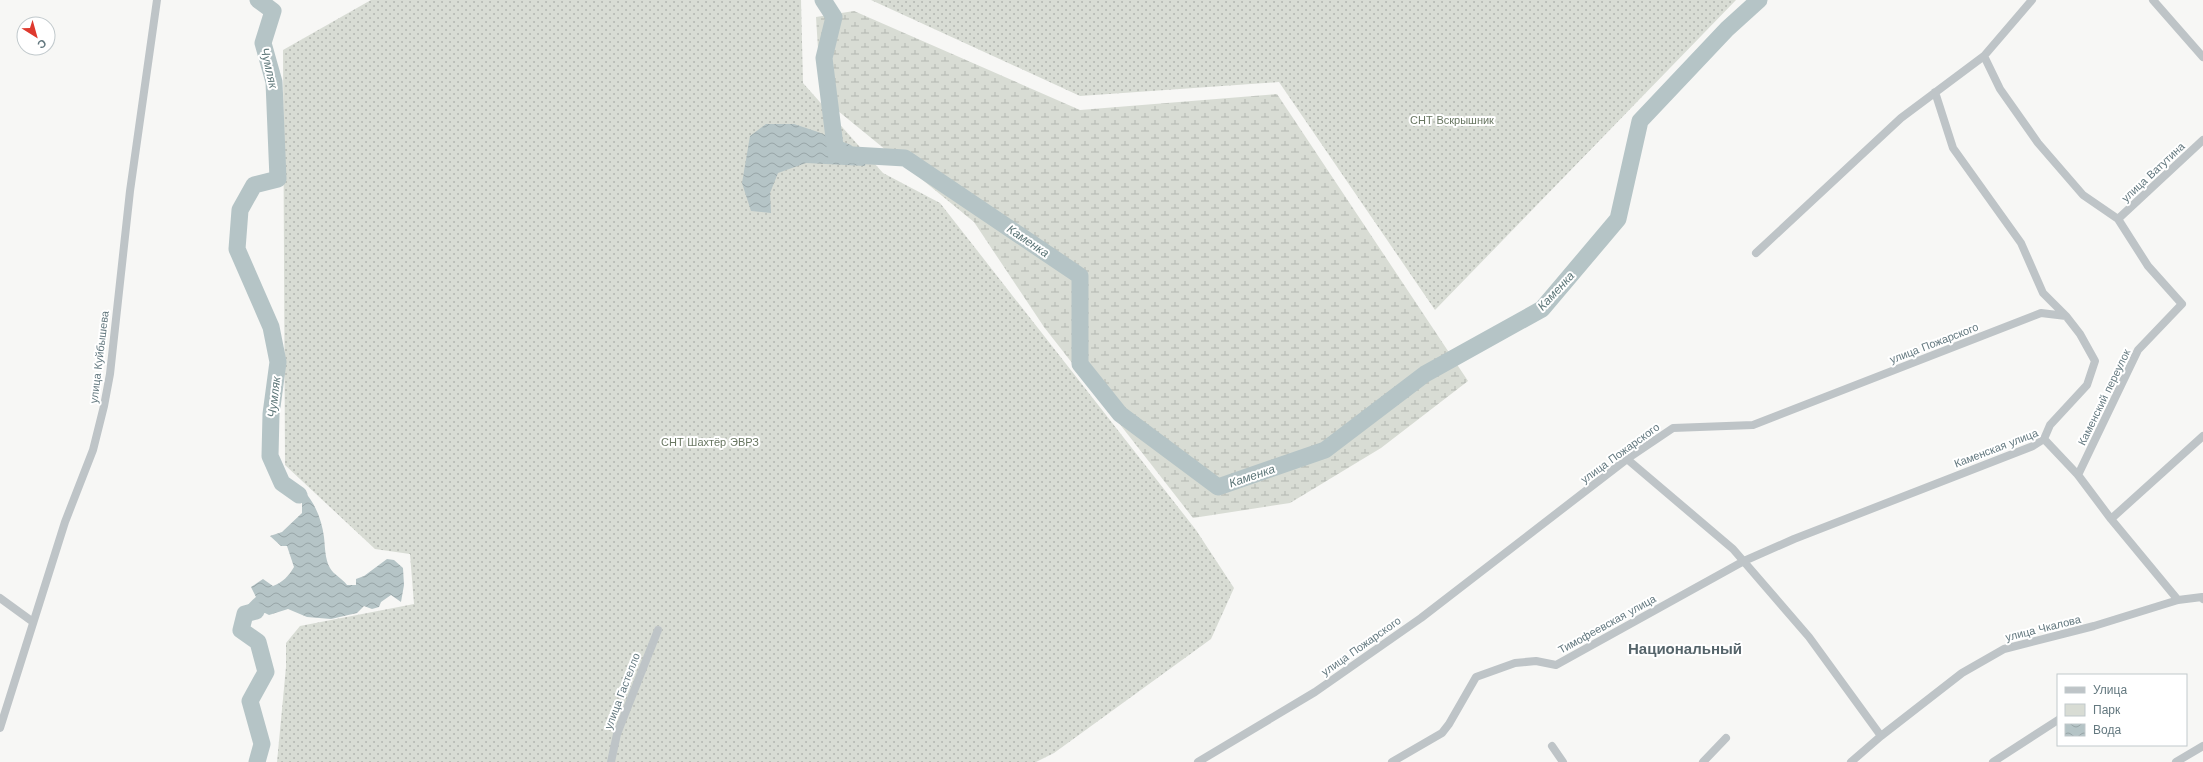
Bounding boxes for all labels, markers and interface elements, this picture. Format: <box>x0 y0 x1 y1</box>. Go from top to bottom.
north arrow <box>16 16 56 56</box>
text: С <box>35 36 49 51</box>
water label: Чумляк <box>258 46 281 91</box>
park label: СНТ Вскрышник <box>1410 114 1494 127</box>
street label: улица Ватутина <box>2119 139 2188 205</box>
water label: Каменка <box>1004 222 1052 260</box>
water label: Каменка <box>1535 269 1578 313</box>
street label: улица Куйбышева <box>87 309 112 404</box>
street label: улица Пожарского <box>1888 321 1980 366</box>
street label: Каменский переулок <box>2075 347 2134 448</box>
water label: Чумляк <box>265 374 284 418</box>
street label: улица Пожарского <box>1578 421 1662 486</box>
street label: Каменская улица <box>1952 426 2041 470</box>
park label: СНТ Шахтёр ЭВРЗ <box>661 436 759 449</box>
water label: Каменка <box>1227 462 1277 490</box>
street label: Тимофеевская улица <box>1556 592 1659 657</box>
street label: улица Чкалова <box>2004 613 2083 644</box>
street label: улица Пожарского <box>1319 614 1403 679</box>
district label: Национальный <box>1628 640 1742 658</box>
street label: улица Гастелло <box>602 651 643 731</box>
legend <box>2057 674 2187 746</box>
text: Улица <box>2093 683 2127 697</box>
text: Парк <box>2093 703 2121 717</box>
text: Вода <box>2093 723 2121 737</box>

